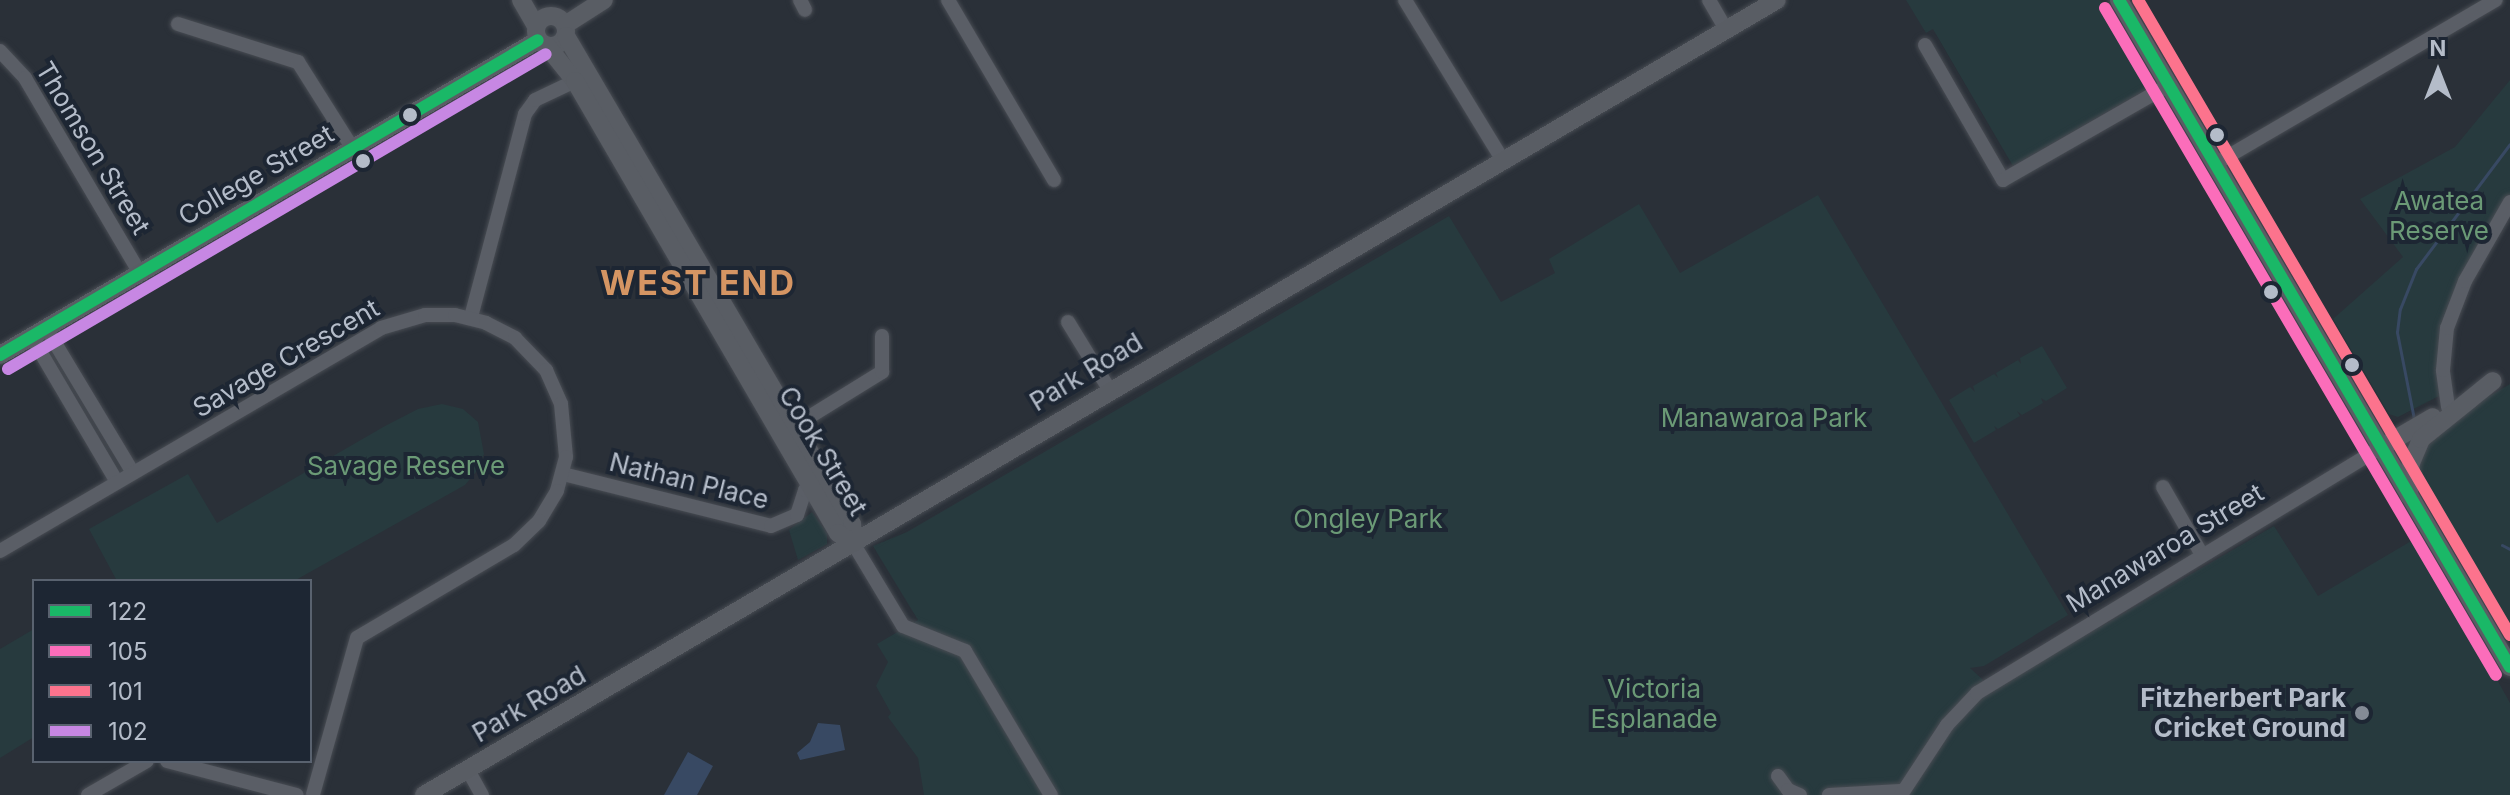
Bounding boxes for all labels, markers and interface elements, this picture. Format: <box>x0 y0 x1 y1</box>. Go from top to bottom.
north arrow <box>2398 32 2478 112</box>
text: N <box>2430 35 2446 61</box>
street label: Thomson Street <box>29 56 157 240</box>
unlabelled marker <box>402 107 418 123</box>
street label: College Street <box>173 118 339 232</box>
unlabelled marker <box>2209 127 2225 143</box>
unlabelled marker <box>355 153 371 169</box>
park label: Awatea Reserve <box>2389 185 2489 246</box>
district label: WEST END <box>600 263 796 303</box>
unlabelled marker <box>2263 284 2279 300</box>
street label: Savage Crescent <box>187 292 385 424</box>
street label: Park Road <box>1024 326 1148 418</box>
unlabelled marker <box>2344 357 2360 373</box>
street label: Cook Street <box>772 381 874 521</box>
park label: Manawaroa Park <box>1661 402 1867 434</box>
street label: Nathan Place <box>606 446 772 516</box>
park label: Savage Reserve <box>307 450 505 482</box>
street label: Manawaroa Street <box>2061 477 2269 619</box>
park label: Ongley Park <box>1293 503 1443 535</box>
legend <box>32 579 312 763</box>
text: 122 <box>108 597 147 626</box>
text: 105 <box>108 637 148 666</box>
street label: Park Road <box>467 659 591 749</box>
park label: Victoria Esplanade <box>1590 673 1718 734</box>
text: 101 <box>108 677 143 706</box>
place label: Fitzherbert Park Cricket Ground <box>2140 682 2346 744</box>
marker: Fitzherbert Park Cricket Ground <box>2353 704 2371 722</box>
text: 102 <box>108 717 148 746</box>

